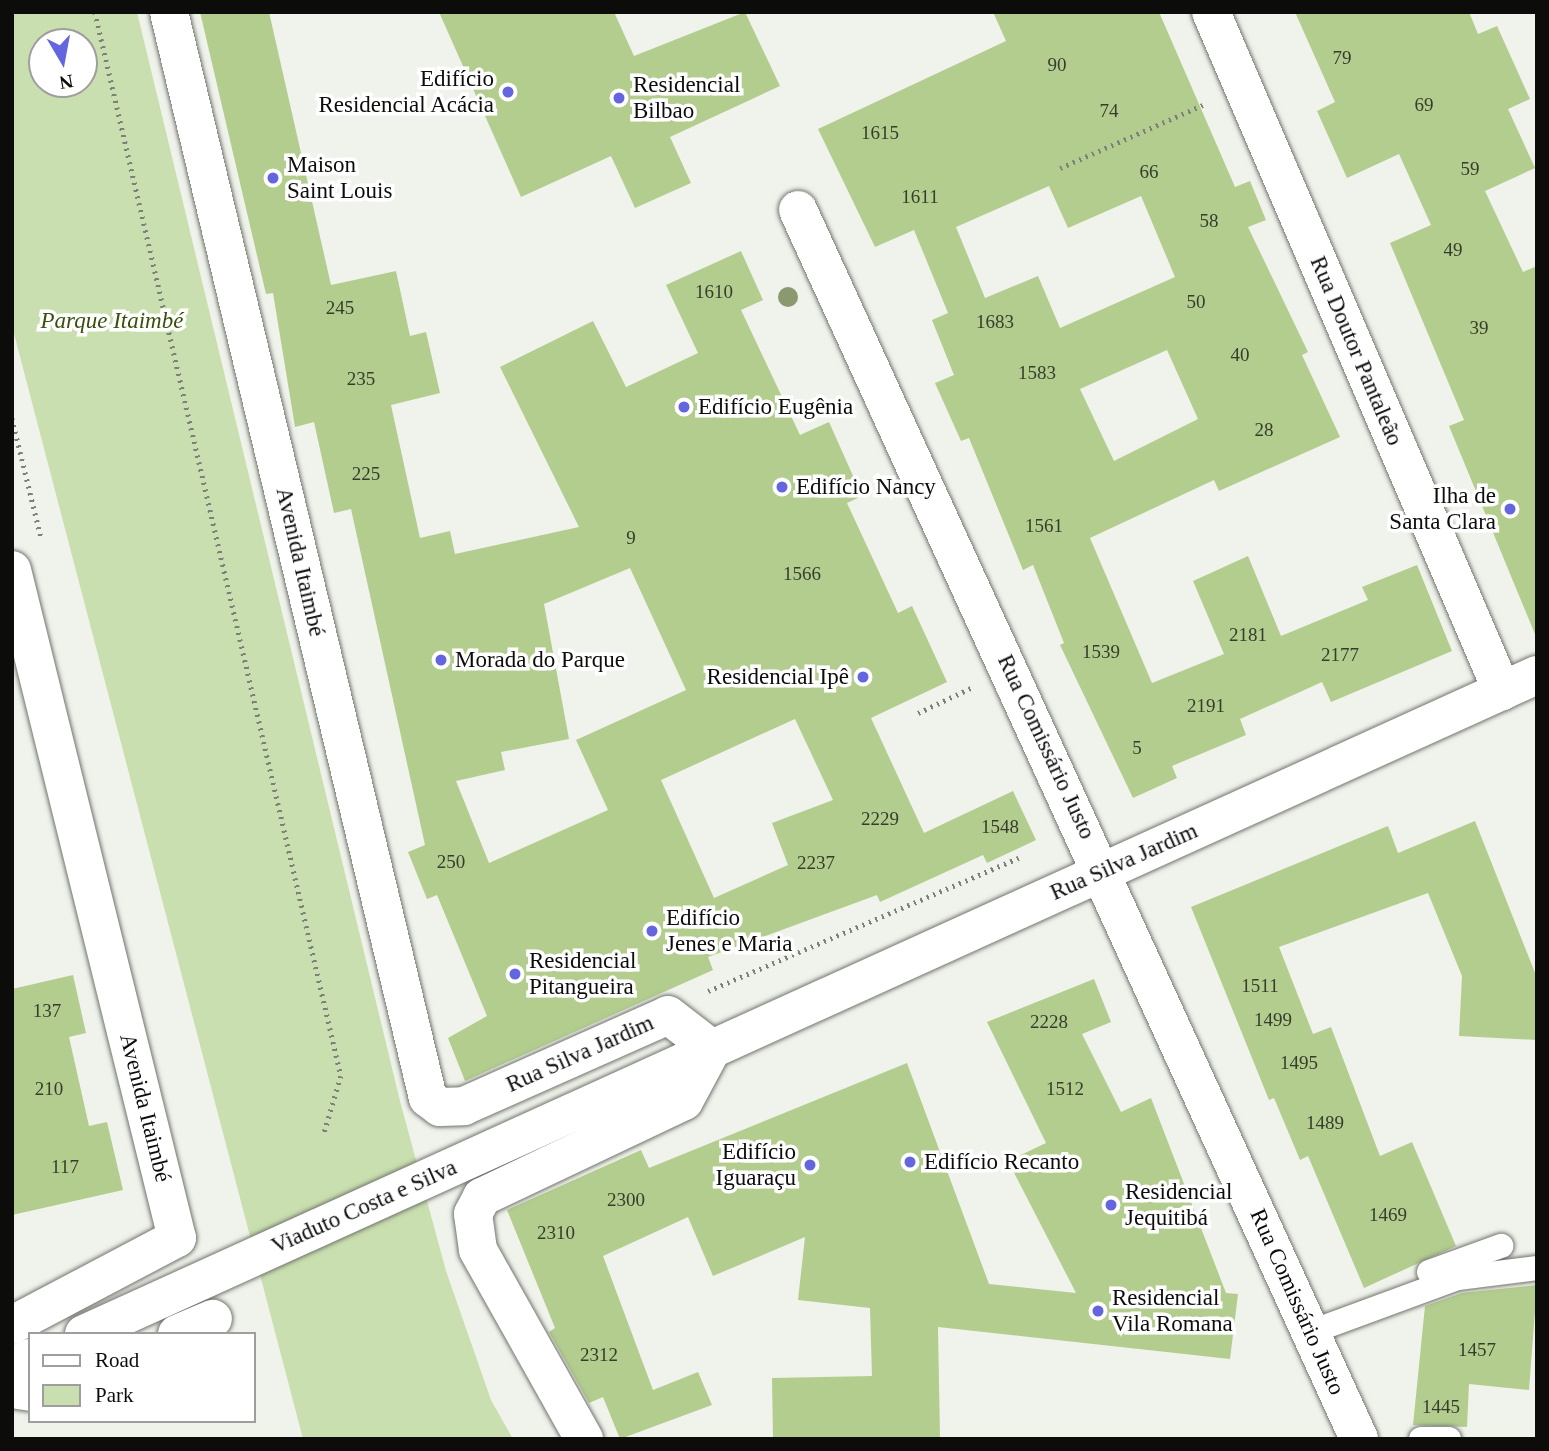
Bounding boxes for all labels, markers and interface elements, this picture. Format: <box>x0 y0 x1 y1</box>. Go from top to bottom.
north arrow <box>28 28 98 98</box>
house number: 79 <box>1332 47 1352 69</box>
house number: 90 <box>1048 54 1066 76</box>
place label: Edifício Residencial Acácia <box>317 65 494 119</box>
text: N <box>58 71 75 94</box>
place label: Residencial Bilbao <box>633 71 740 125</box>
marker: Edifício Residencial Acácia <box>500 84 516 100</box>
marker: Residencial Bilbao <box>611 90 627 106</box>
house number: 69 <box>1414 94 1434 116</box>
house number: 74 <box>1100 100 1118 122</box>
house number: 1615 <box>861 122 899 144</box>
place label: Maison Saint Louis <box>287 151 392 205</box>
house number: 59 <box>1460 158 1480 180</box>
house number: 66 <box>1140 161 1158 183</box>
marker: Maison Saint Louis <box>265 170 281 186</box>
house number: 1611 <box>901 186 939 208</box>
house number: 58 <box>1200 210 1218 232</box>
house number: 49 <box>1444 239 1462 261</box>
street label: Rua Doutor Pantaleão <box>1304 252 1408 450</box>
house number: 1610 <box>695 281 733 303</box>
house number: 50 <box>1186 291 1206 313</box>
house number: 245 <box>326 297 354 319</box>
park label: Parque Itaimbé <box>41 307 183 335</box>
house number: 1683 <box>976 311 1014 333</box>
house number: 39 <box>1470 317 1488 339</box>
house number: 40 <box>1230 344 1250 366</box>
house number: 1583 <box>1018 362 1056 384</box>
house number: 235 <box>347 368 375 390</box>
place label: Edifício Eugênia <box>698 393 853 421</box>
marker: Edifício Eugênia <box>676 399 692 415</box>
house number: 28 <box>1254 419 1274 441</box>
house number: 225 <box>352 463 380 485</box>
place label: Edifício Nancy <box>796 473 936 501</box>
marker: Edifício Nancy <box>774 479 790 495</box>
place label: Ilha de Santa Clara <box>1389 482 1496 536</box>
street label: Avenida Itaimbé <box>269 485 331 639</box>
marker: Ilha de Santa Clara <box>1502 501 1518 517</box>
house number: 1561 <box>1025 515 1063 537</box>
house number: 9 <box>626 527 636 549</box>
house number: 1566 <box>783 563 821 585</box>
house number: 2181 <box>1229 624 1267 646</box>
house number: 1539 <box>1082 641 1120 663</box>
house number: 2177 <box>1321 644 1359 666</box>
place label: Morada do Parque <box>455 646 625 674</box>
street label: Rua Comissário Justo <box>991 650 1101 844</box>
marker: Morada do Parque <box>433 652 449 668</box>
place label: Residencial Ipê <box>707 663 849 691</box>
marker: Residencial Ipê <box>855 669 871 685</box>
house number: 2191 <box>1187 695 1225 717</box>
house number: 5 <box>1132 737 1142 759</box>
house number: 2229 <box>861 808 899 830</box>
house number: 1548 <box>981 816 1019 838</box>
street label: Rua Silva Jardim <box>1046 817 1202 907</box>
house number: 250 <box>437 851 465 873</box>
house number: 2237 <box>797 852 835 874</box>
place label: Edifício Jenes e Maria <box>666 904 792 958</box>
marker: Edifício Jenes e Maria <box>644 923 660 939</box>
place label: Residencial Pitangueira <box>529 947 636 1001</box>
marker: Residencial Pitangueira <box>507 966 523 982</box>
house number: 1511 <box>1241 975 1279 997</box>
house number: 137 <box>33 1000 61 1022</box>
street label: Rua Silva Jardim <box>502 1009 658 1099</box>
house number: 1499 <box>1254 1009 1292 1031</box>
house number: 2228 <box>1030 1011 1068 1033</box>
street label: Avenida Itaimbé <box>113 1031 177 1185</box>
house number: 1495 <box>1280 1052 1318 1074</box>
house number: 210 <box>35 1078 63 1100</box>
house number: 1512 <box>1046 1078 1084 1100</box>
house number: 1489 <box>1306 1112 1344 1134</box>
place label: Edifício Iguaraçu <box>716 1138 796 1192</box>
place label: Edifício Recanto <box>924 1148 1079 1176</box>
street label: Viaduto Costa e Silva <box>267 1154 461 1260</box>
marker: Edifício Recanto <box>902 1154 918 1170</box>
house number: 117 <box>51 1156 79 1178</box>
marker: Edifício Iguaraçu <box>802 1157 818 1173</box>
place label: Residencial Jequitibá <box>1125 1178 1232 1232</box>
house number: 2300 <box>607 1189 645 1211</box>
marker: Residencial Jequitibá <box>1103 1197 1119 1213</box>
house number: 1469 <box>1369 1204 1407 1226</box>
street label: Rua Comissário Justo <box>1244 1205 1350 1399</box>
house number: 2310 <box>537 1222 575 1244</box>
place label: Residencial Vila Romana <box>1112 1284 1233 1338</box>
marker: Residencial Vila Romana <box>1090 1303 1106 1319</box>
legend <box>28 1332 256 1423</box>
house number: 1457 <box>1458 1339 1496 1361</box>
house number: 2312 <box>580 1344 618 1366</box>
text: Road <box>95 1348 139 1372</box>
text: Park <box>95 1383 134 1407</box>
house number: 1445 <box>1422 1396 1460 1418</box>

